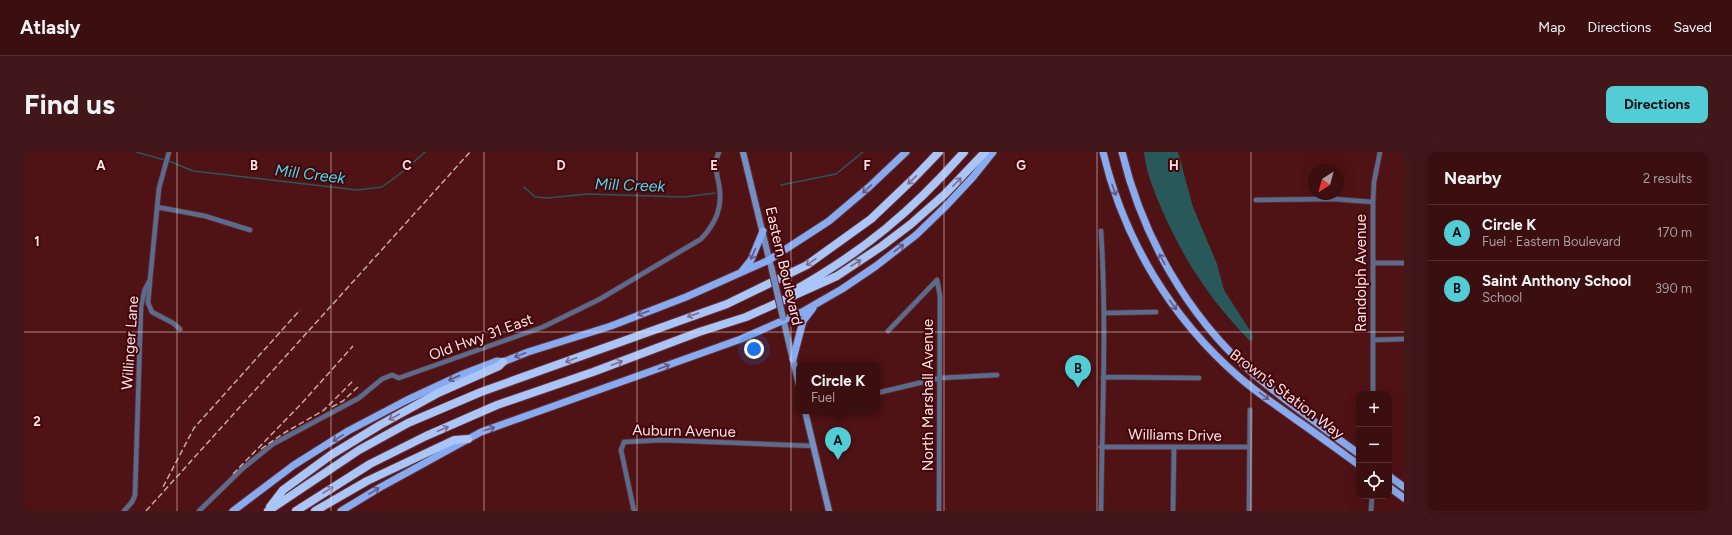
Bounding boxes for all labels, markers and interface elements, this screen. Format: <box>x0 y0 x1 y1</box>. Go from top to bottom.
text: Atlasly <box>20 16 80 39</box>
text: Map <box>1538 19 1566 36</box>
text: Directions <box>1588 19 1651 36</box>
text: Saved <box>1673 19 1712 36</box>
button: Directions <box>1606 86 1708 123</box>
text: Find us <box>24 87 115 121</box>
text: A <box>96 158 106 173</box>
text: B <box>250 158 258 173</box>
text: C <box>402 158 412 173</box>
text: D <box>556 158 566 173</box>
text: E <box>710 158 718 173</box>
text: F <box>863 158 871 173</box>
text: G <box>1016 158 1026 173</box>
text: H <box>1169 158 1179 173</box>
water label: Mill Creek <box>274 160 347 188</box>
north arrow <box>1308 164 1344 200</box>
text: Nearby <box>1444 168 1502 188</box>
text: 2 results <box>1643 171 1692 186</box>
water label: Mill Creek <box>594 174 667 196</box>
one-way arrow <box>907 175 917 185</box>
one-way arrow <box>952 177 962 187</box>
one-way arrow <box>1110 183 1118 195</box>
one-way arrow <box>862 184 873 193</box>
street label: Eastern Boulevard <box>762 205 806 327</box>
street label: Randolph Avenue <box>1352 214 1370 332</box>
text: Circle K <box>1482 216 1536 234</box>
text: A <box>1452 225 1462 240</box>
text: 170 m <box>1657 225 1692 240</box>
text: 1 <box>34 234 40 249</box>
text: Fuel · Eastern Boulevard <box>1482 234 1621 249</box>
one-way arrow <box>893 244 904 252</box>
one-way arrow <box>749 248 756 260</box>
one-way arrow <box>1158 253 1166 265</box>
one-way arrow <box>806 258 817 266</box>
one-way arrow <box>850 259 861 267</box>
text: Saint Anthony School <box>1482 272 1631 290</box>
text: B <box>1453 281 1461 296</box>
text: 390 m <box>1655 281 1692 296</box>
text: School <box>1482 290 1522 305</box>
street label: Willinger Lane <box>118 295 142 391</box>
one-way arrow <box>1168 299 1177 310</box>
street label: Old Hwy 31 East <box>427 310 536 364</box>
one-way arrow <box>637 310 650 317</box>
one-way arrow <box>688 312 700 320</box>
street label: North Marshall Avenue <box>919 319 937 471</box>
your location <box>744 339 764 359</box>
street label: Brown's Station Way <box>1226 345 1348 443</box>
one-way arrow <box>515 352 527 360</box>
pin: B <box>1065 355 1091 388</box>
one-way arrow <box>566 356 578 364</box>
one-way arrow <box>610 359 622 367</box>
popup <box>796 362 880 414</box>
one-way arrow <box>658 363 671 370</box>
text: Circle K <box>811 372 865 390</box>
one-way arrow <box>448 375 460 383</box>
text: Fuel <box>811 390 835 405</box>
map controls <box>1356 391 1392 499</box>
button: + <box>1356 391 1392 427</box>
one-way arrow <box>1258 392 1269 401</box>
text: 2 <box>33 414 41 429</box>
one-way arrow <box>388 414 400 422</box>
street label: Auburn Avenue <box>632 421 736 441</box>
one-way arrow <box>436 425 448 432</box>
one-way arrow <box>482 425 495 432</box>
street label: Williams Drive <box>1128 425 1222 445</box>
pin: A <box>825 427 851 460</box>
button: − <box>1356 427 1392 463</box>
one-way arrow <box>332 434 344 442</box>
button: locate <box>1356 463 1392 499</box>
one-way arrow <box>322 485 334 493</box>
one-way arrow <box>368 486 380 494</box>

